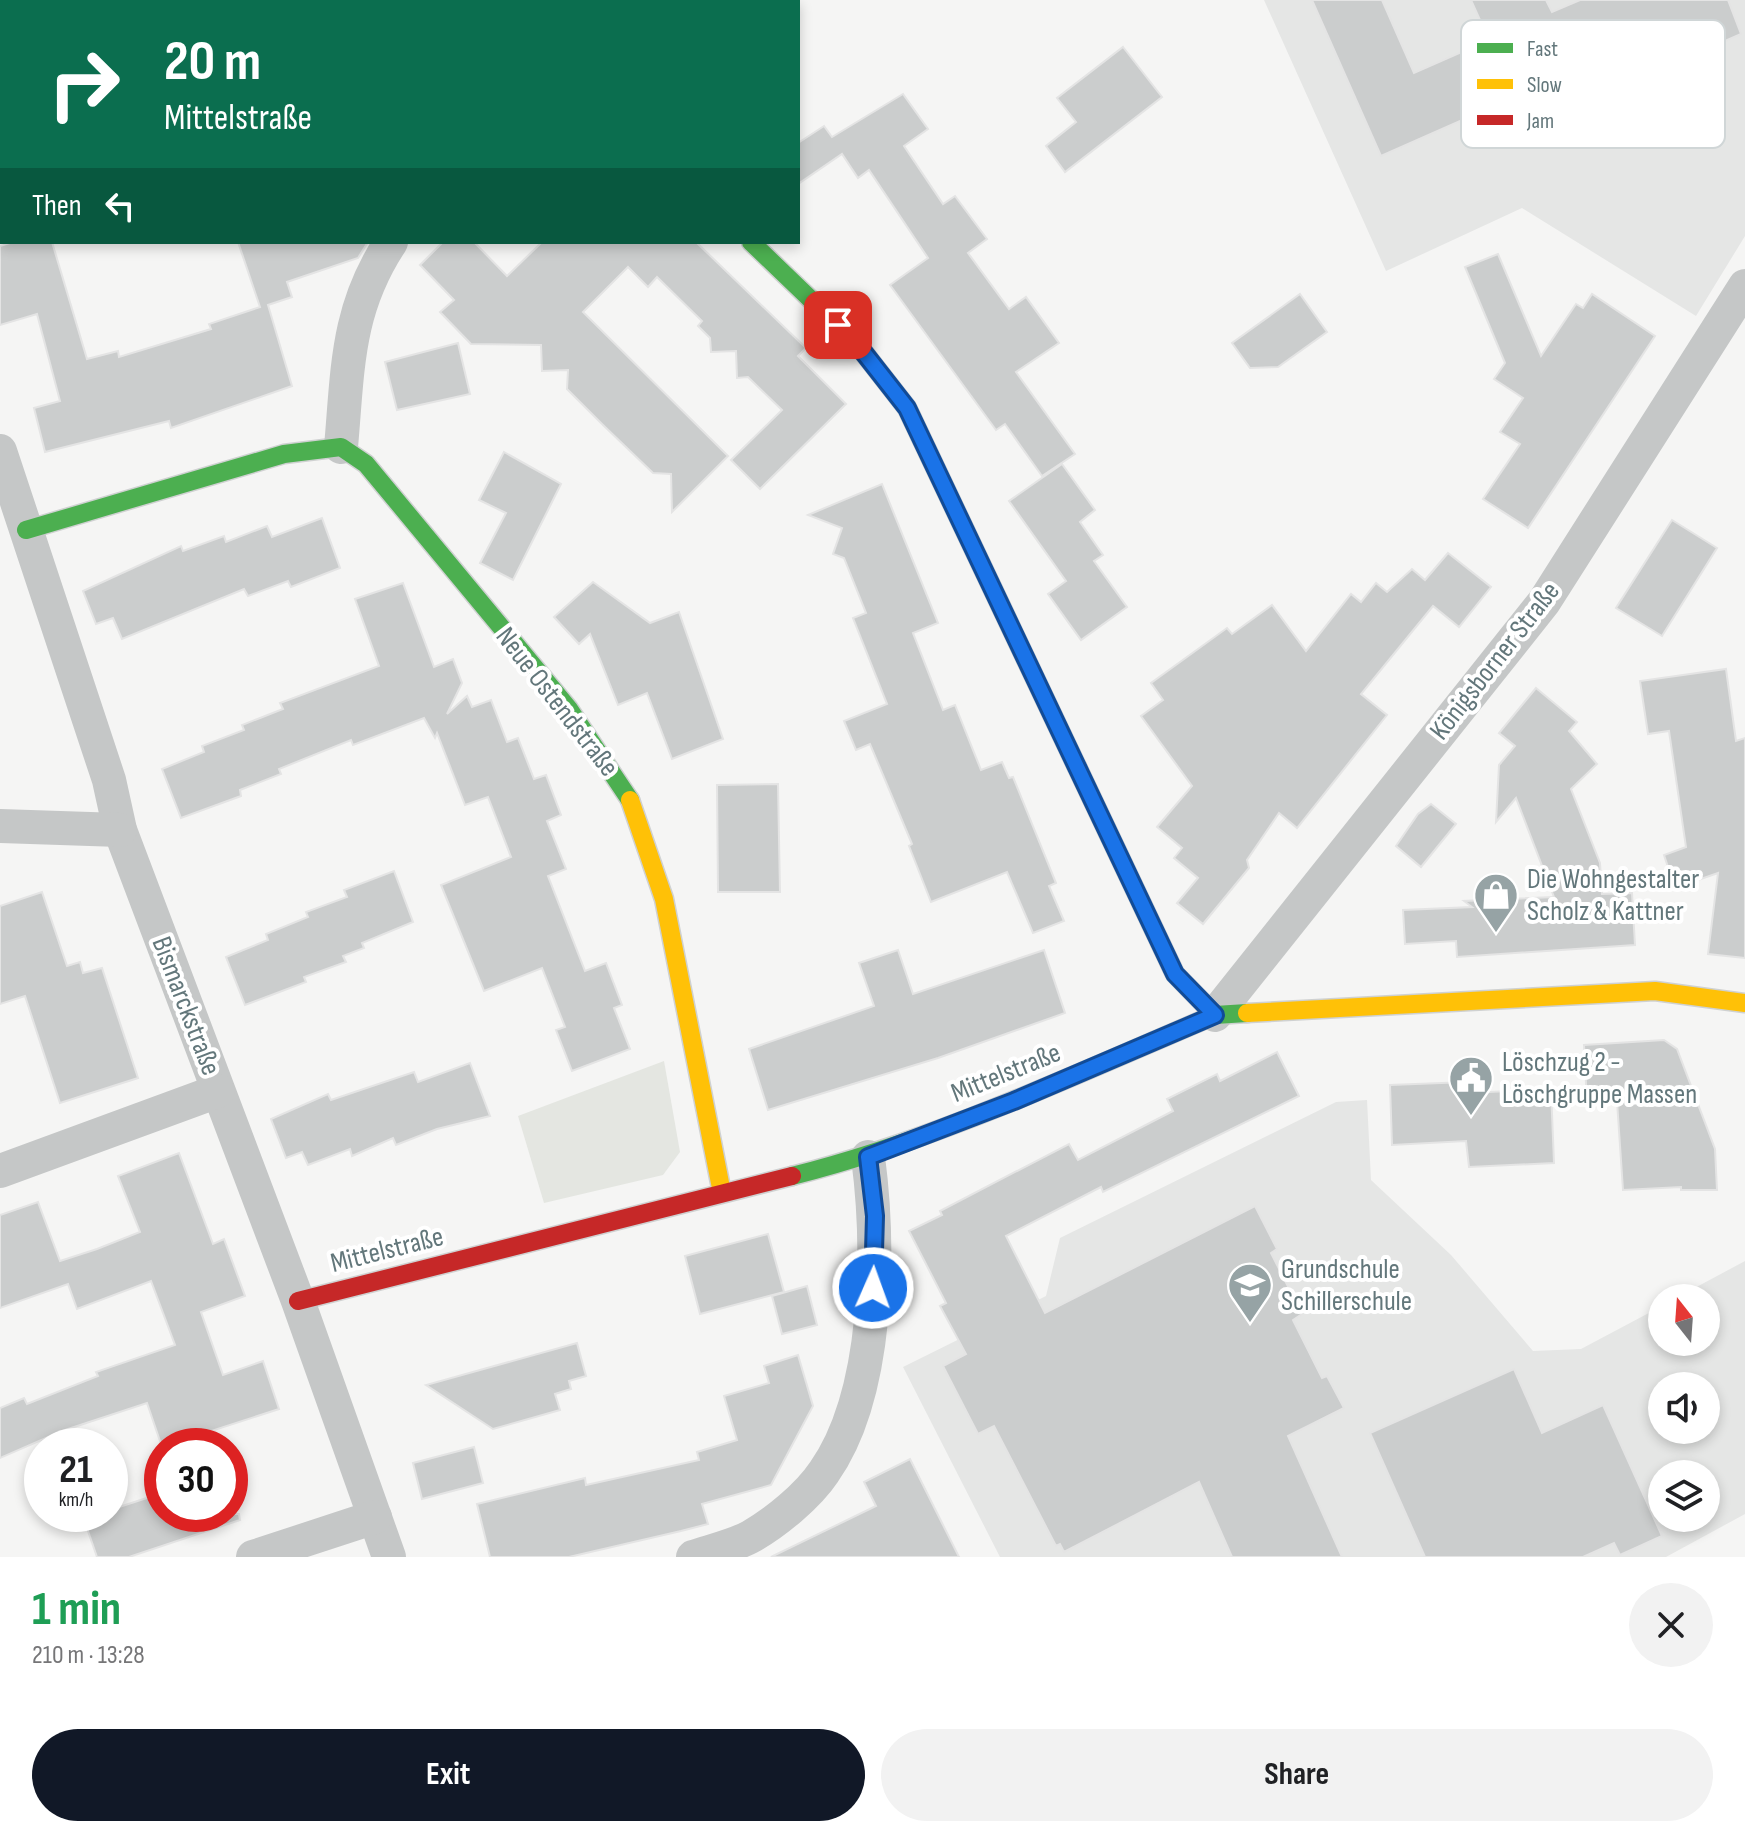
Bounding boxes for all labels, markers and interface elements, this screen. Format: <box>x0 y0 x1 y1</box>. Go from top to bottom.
legend <box>1461 20 1725 148</box>
text: 20 m <box>164 29 261 96</box>
icon: right <box>32 32 136 136</box>
text: Fast <box>1527 36 1558 63</box>
text: Slow <box>1527 72 1562 99</box>
text: Mittelstraße <box>164 97 312 140</box>
text: Jam <box>1526 108 1554 135</box>
icon: left <box>98 184 142 228</box>
text: Then <box>32 188 82 224</box>
pin <box>804 291 872 359</box>
icon: arrive <box>816 303 860 347</box>
street label: Königsborner Straße <box>1423 576 1567 746</box>
street label: Neue Ostendstraße <box>489 621 625 783</box>
place label: Die Wohngestalter Scholz & Kattner <box>1527 863 1699 928</box>
shop icon: Die Wohngestalter Scholz & Kattner <box>1472 871 1520 934</box>
street label: Bismarckstraße <box>145 932 227 1080</box>
street label: Mittelstraße <box>946 1036 1066 1110</box>
place label: Löschzug 2 - Löschgruppe Massen <box>1502 1046 1697 1111</box>
public building icon: Löschzug 2 - Löschgruppe Massen <box>1447 1054 1495 1117</box>
street label: Mittelstraße <box>327 1220 447 1280</box>
position arrow <box>831 1246 915 1330</box>
place label: Grundschule Schillerschule <box>1281 1253 1412 1318</box>
school or university icon: Grundschule Schillerschule <box>1226 1261 1274 1324</box>
north arrow <box>1648 1284 1720 1356</box>
map controls <box>1648 1284 1720 1532</box>
button: sound <box>1648 1372 1720 1444</box>
speed limit sign: 30 <box>144 1428 248 1532</box>
text: 21 <box>59 1446 93 1494</box>
button: layers <box>1648 1460 1720 1532</box>
text: km/h <box>59 1488 93 1512</box>
text: 1 min <box>32 1581 121 1638</box>
button: close <box>1629 1583 1713 1667</box>
text: 210 m · 13:28 <box>32 1640 145 1671</box>
button: Exit <box>32 1729 865 1821</box>
button: Share <box>881 1729 1713 1821</box>

